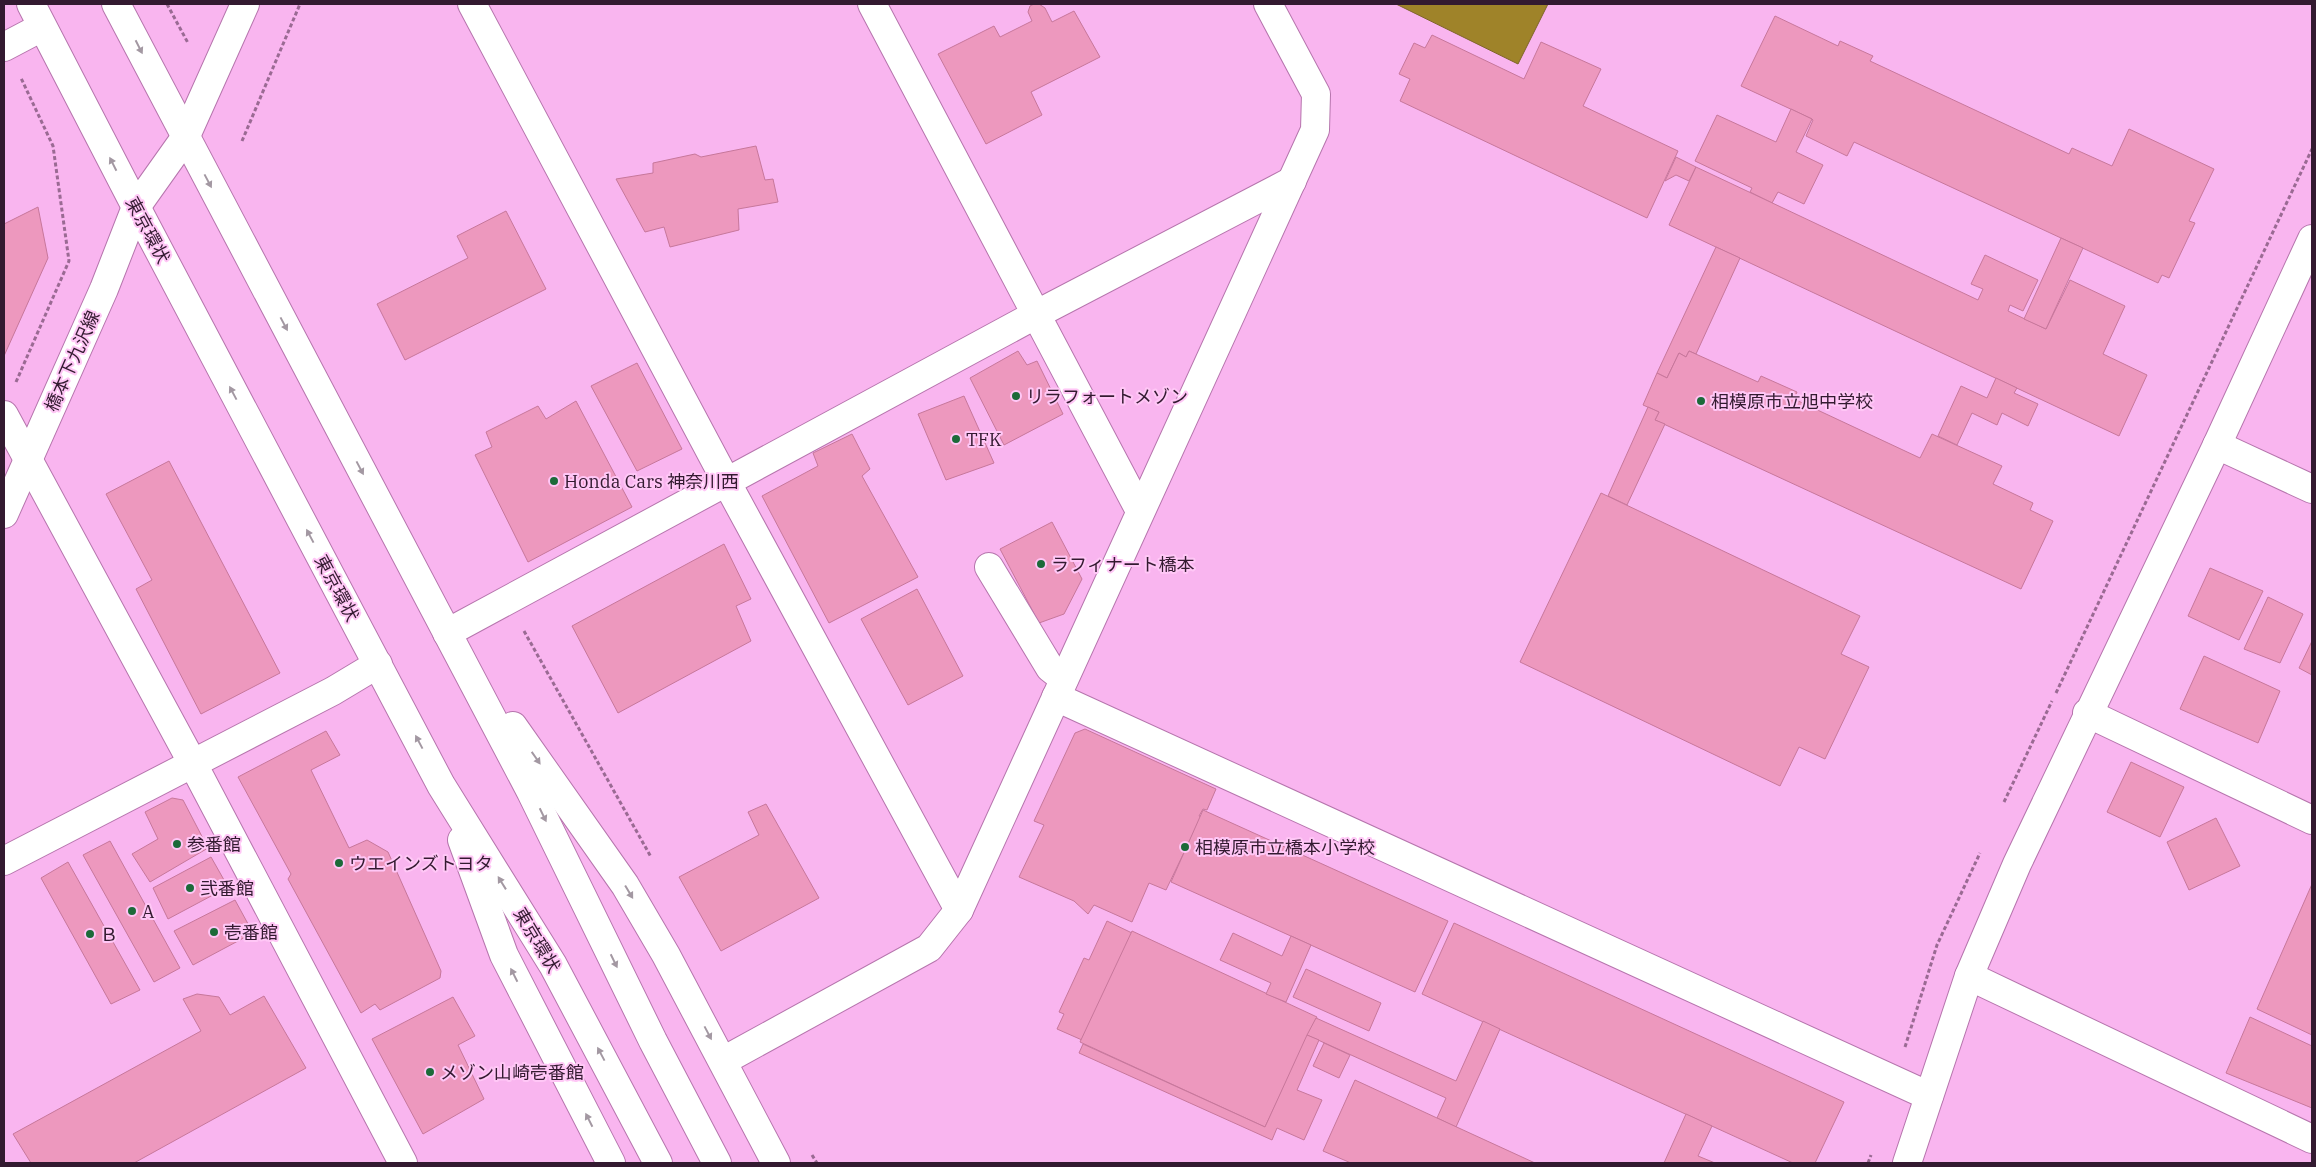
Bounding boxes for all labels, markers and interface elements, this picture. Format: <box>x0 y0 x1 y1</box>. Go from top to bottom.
one-way arrow <box>135 40 143 54</box>
one-way arrow <box>109 157 117 171</box>
one-way arrow <box>204 173 212 188</box>
street label: 東京環状 <box>121 193 175 267</box>
street label: 橋本下九沢線 <box>40 307 104 415</box>
one-way arrow <box>280 317 288 332</box>
one-way arrow <box>229 385 237 400</box>
place label: リラフォートメゾン <box>1026 385 1188 408</box>
marker: リラフォートメゾン <box>1010 390 1022 402</box>
place label: 相模原市立旭中学校 <box>1711 390 1873 413</box>
marker: 相模原市立旭中学校 <box>1695 395 1707 407</box>
place label: TFK <box>966 428 1002 451</box>
marker: TFK <box>950 433 962 445</box>
one-way arrow <box>356 461 364 475</box>
place label: Honda Cars 神奈川西 <box>564 470 739 493</box>
marker: Honda Cars 神奈川西 <box>548 475 560 487</box>
one-way arrow <box>305 529 314 543</box>
street label: 東京環状 <box>310 551 364 625</box>
place label: ラフィナート橋本 <box>1051 553 1195 576</box>
marker: ラフィナート橋本 <box>1035 558 1047 570</box>
one-way arrow <box>414 735 423 748</box>
one-way arrow <box>531 751 541 765</box>
one-way arrow <box>538 808 547 823</box>
place label: 参番館 <box>187 833 241 856</box>
place label: 相模原市立橋本小学校 <box>1195 836 1375 859</box>
marker: 参番館 <box>171 838 183 850</box>
marker: 相模原市立橋本小学校 <box>1179 841 1191 853</box>
place label: ウエインズトヨタ <box>349 852 493 875</box>
marker: ウエインズトヨタ <box>333 857 345 869</box>
place label: 弐番館 <box>200 877 254 900</box>
one-way arrow <box>498 877 507 890</box>
marker: 弐番館 <box>184 882 196 894</box>
one-way arrow <box>624 885 633 898</box>
place label: A <box>142 900 155 923</box>
street label: 東京環状 <box>509 903 565 977</box>
marker: A <box>126 905 138 917</box>
place label: 壱番館 <box>224 921 278 944</box>
place label: Ｂ <box>100 923 118 946</box>
marker: 壱番館 <box>208 926 220 938</box>
marker: Ｂ <box>84 928 96 940</box>
one-way arrow <box>610 954 618 968</box>
one-way arrow <box>510 968 518 982</box>
one-way arrow <box>704 1026 712 1040</box>
one-way arrow <box>597 1047 605 1061</box>
place label: メゾン山崎壱番館 <box>440 1061 584 1084</box>
marker: メゾン山崎壱番館 <box>424 1066 436 1078</box>
one-way arrow <box>585 1113 593 1127</box>

